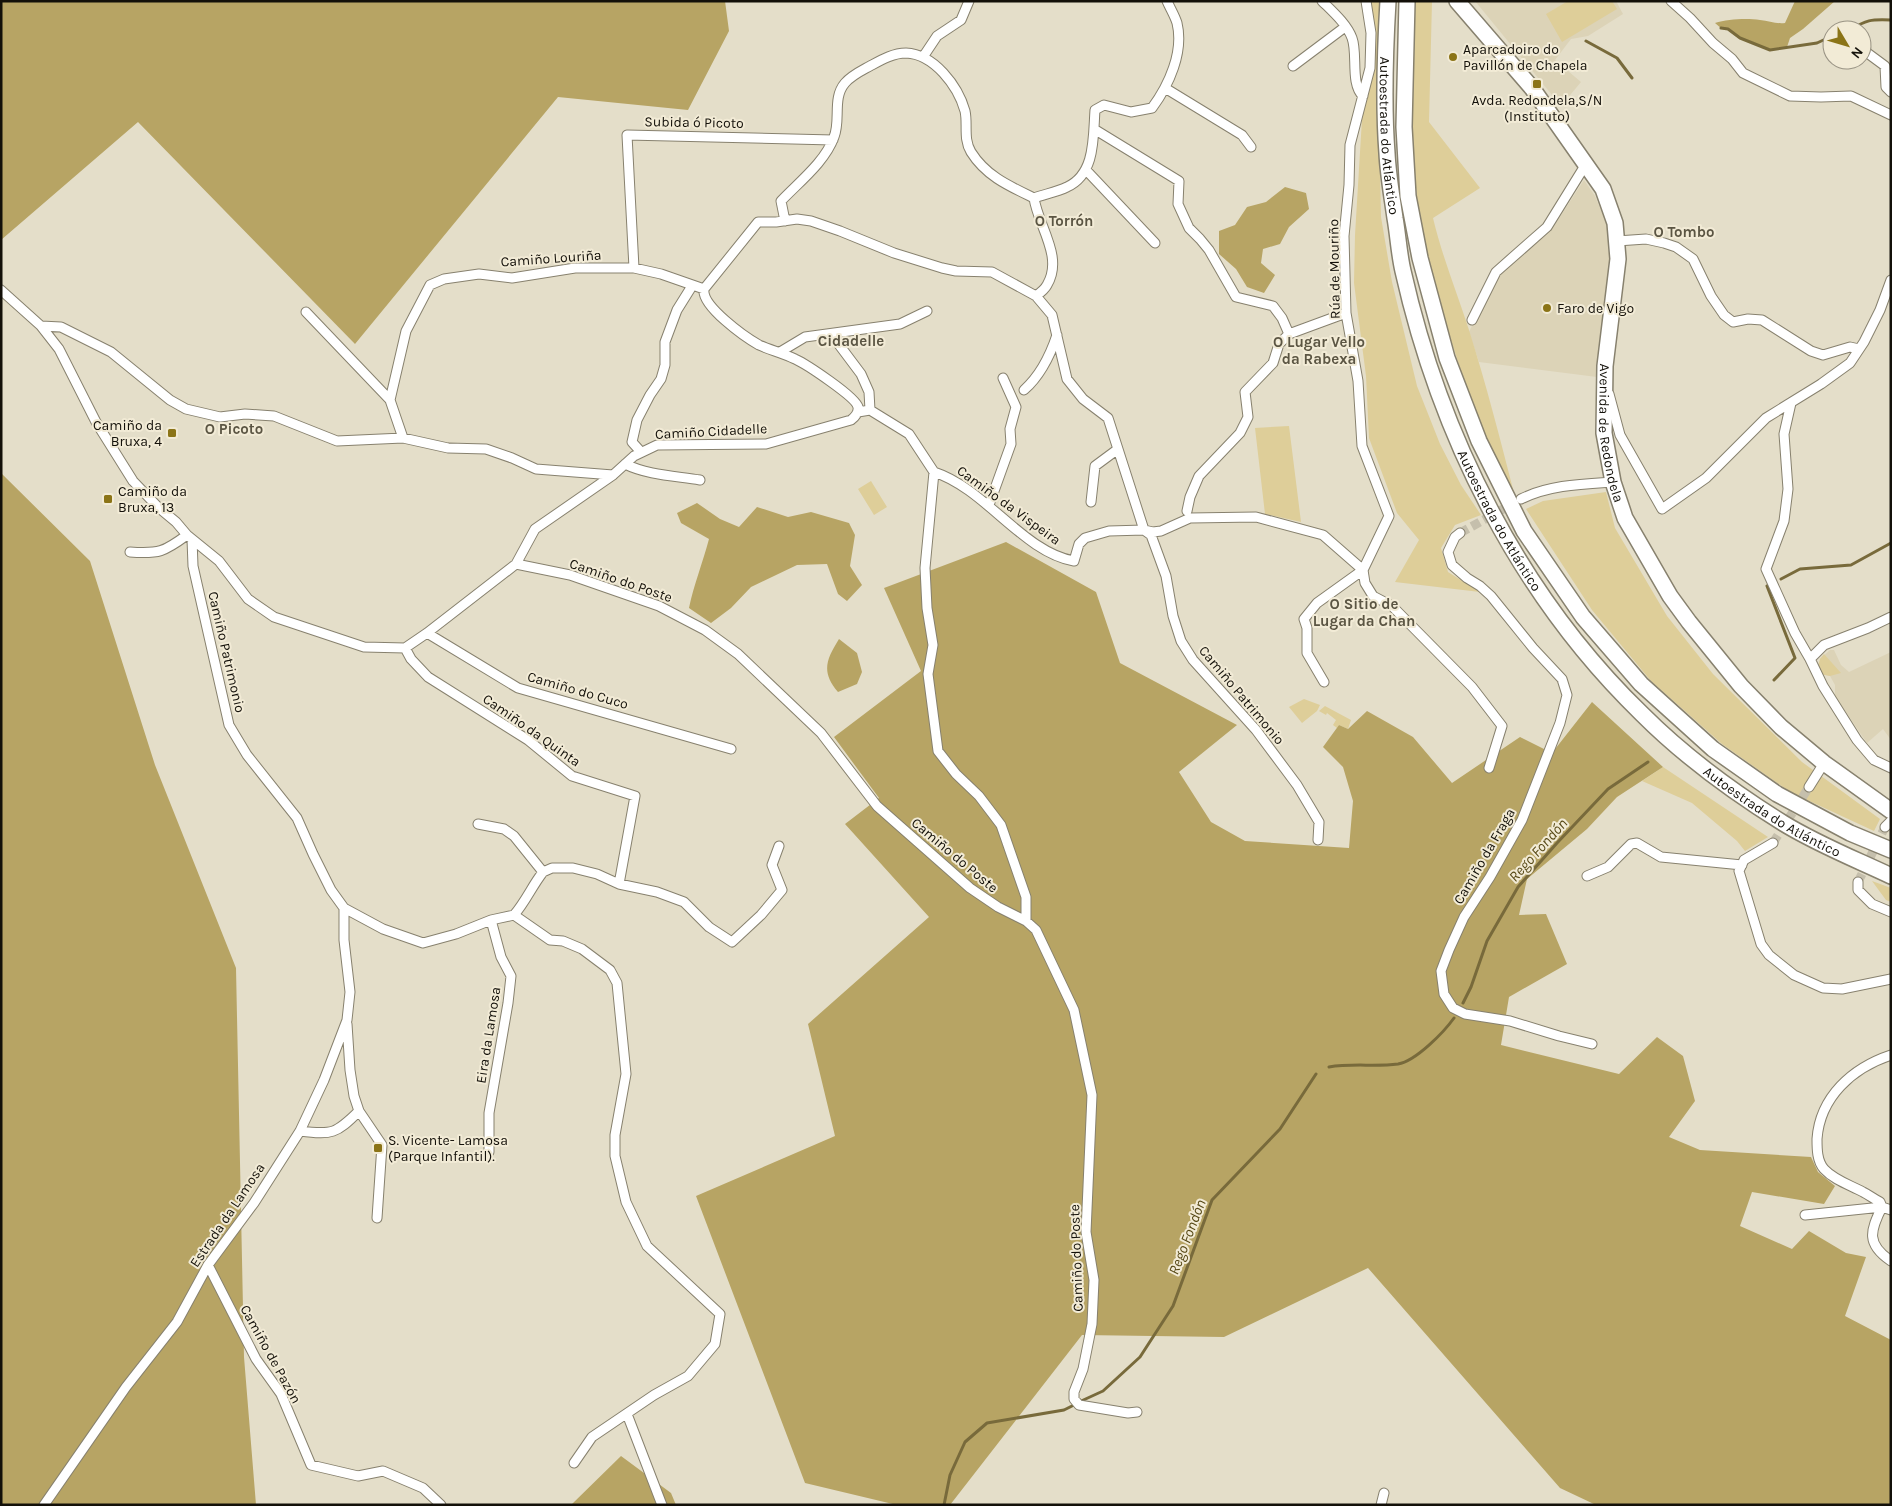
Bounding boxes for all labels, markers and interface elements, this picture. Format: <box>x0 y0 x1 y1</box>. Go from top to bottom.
north arrow <box>1822 20 1872 70</box>
place label: Aparcadoiro do Pavillón de Chapela <box>1463 41 1587 74</box>
text: N <box>1847 44 1867 62</box>
marker: Aparcadoiro do Pavillón de Chapela <box>1447 51 1459 63</box>
street label: Autoestrada do Atlántico <box>1376 56 1402 216</box>
marker: Avda. Redondela,S/N (Instituto) <box>1531 78 1543 90</box>
place label: Avda. Redondela,S/N (Instituto) <box>1472 92 1602 125</box>
street label: Subida ó Picoto <box>644 113 744 132</box>
district label: O Torrón <box>1035 212 1093 230</box>
street label: Rúa de Mouriño <box>1325 219 1344 319</box>
district label: O Tombo <box>1653 223 1715 241</box>
street label: Camiño Louriña <box>500 246 602 271</box>
place label: Faro de Vigo <box>1557 300 1634 317</box>
marker: Faro de Vigo <box>1541 302 1553 314</box>
district label: Cidadelle <box>818 332 884 350</box>
district label: O Lugar Vello da Rabexa <box>1273 333 1365 368</box>
street label: Avenida de Redondela <box>1595 364 1627 505</box>
place label: Camiño da Bruxa, 4 <box>93 417 162 450</box>
district label: O Picoto <box>205 420 263 438</box>
street label: Camiño Cidadelle <box>655 420 768 443</box>
marker: Camiño da Bruxa, 4 <box>166 427 178 439</box>
street label: Autoestrada do Atlántico <box>1454 448 1545 595</box>
street label: Camiño da Vispeira <box>954 462 1064 549</box>
place label: Camiño da Bruxa, 13 <box>118 483 187 516</box>
marker: Camiño da Bruxa, 13 <box>102 493 114 505</box>
street label: Camiño do Poste <box>567 555 674 606</box>
street label: Camiño Patrimonio <box>204 590 249 714</box>
district label: O Sitio de Lugar da Chan <box>1313 595 1415 630</box>
street label: Camiño Patrimonio <box>1195 642 1288 748</box>
street label: Camiño do Cuco <box>525 668 630 713</box>
street label: Camiño da Quinta <box>480 690 584 770</box>
street label: Autoestrada do Atlántico <box>1700 763 1843 861</box>
street label: Camiño da Fraga <box>1450 805 1519 907</box>
street label: Camiño do Poste <box>908 814 1001 896</box>
water label: Rego Fondón <box>1505 815 1571 885</box>
street label: Eira da Lamosa <box>472 986 505 1085</box>
place label: S. Vicente- Lamosa (Parque Infantil). <box>388 1132 508 1165</box>
marker: S. Vicente- Lamosa (Parque Infantil). <box>372 1142 384 1154</box>
street label: Estrada da Lamosa <box>186 1160 269 1271</box>
water label: Rego Fondón <box>1164 1197 1210 1277</box>
street label: Camiño do Poste <box>1066 1204 1087 1312</box>
street label: Camiño de Pazón <box>236 1302 305 1406</box>

